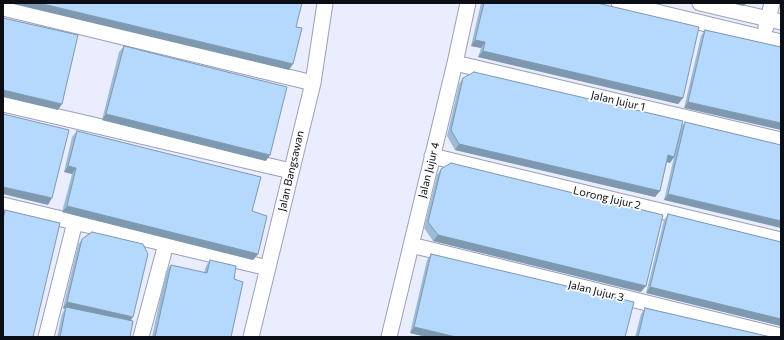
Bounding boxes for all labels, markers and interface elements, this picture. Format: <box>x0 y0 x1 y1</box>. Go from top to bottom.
street label: Jalan Jujur 1 <box>590 88 646 114</box>
street label: Jalan Bangsawan <box>275 129 307 213</box>
street label: Jalan Jujur 4 <box>416 141 442 199</box>
street label: Lorong Jujur 2 <box>572 184 642 212</box>
street label: Jalan Jujur 3 <box>567 278 625 304</box>

